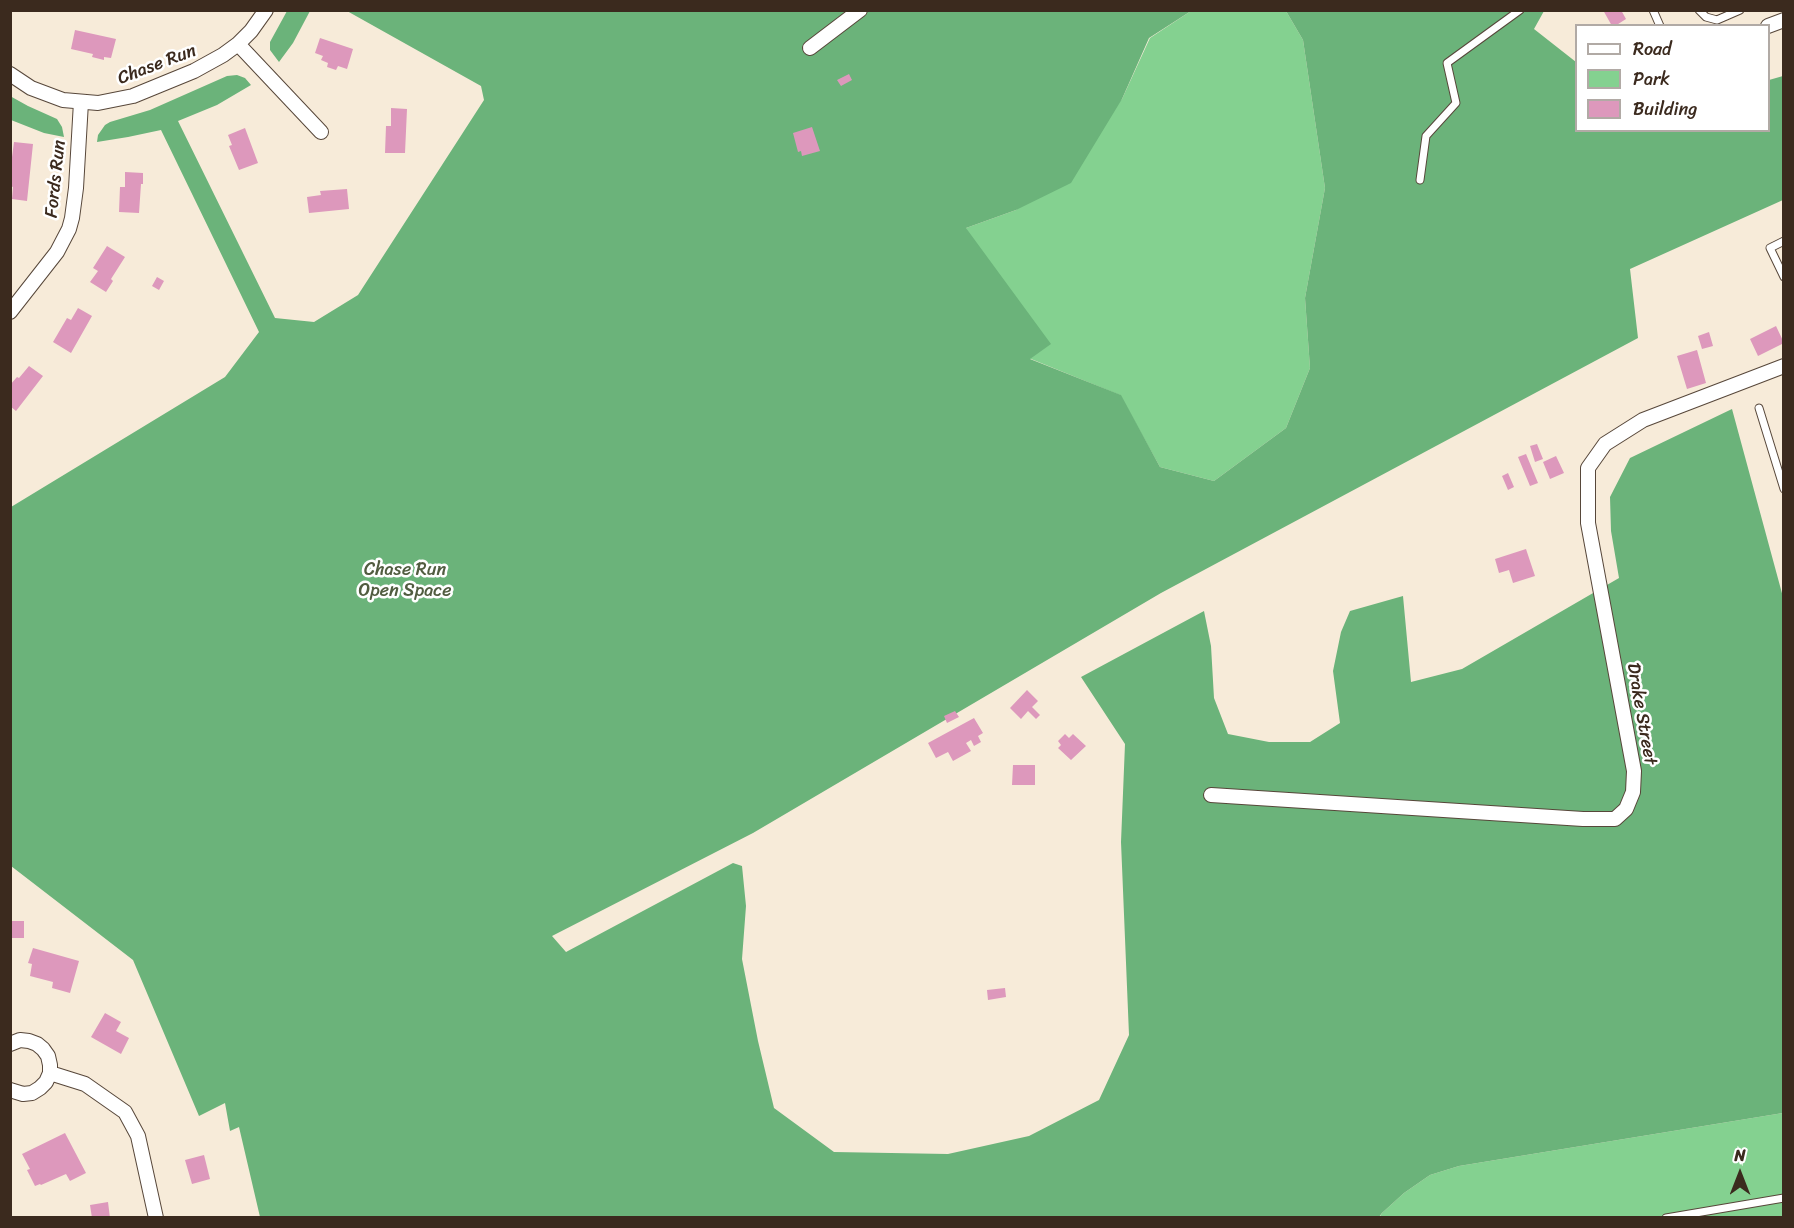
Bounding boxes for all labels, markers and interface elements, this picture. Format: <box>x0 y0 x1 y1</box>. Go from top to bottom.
legend <box>1575 24 1770 132</box>
text: Road <box>1633 33 1672 65</box>
street label: Chase Run <box>115 40 199 90</box>
text: Park <box>1633 63 1670 95</box>
text: Building <box>1633 93 1697 125</box>
street label: Fords Run <box>41 139 71 219</box>
park label: Chase Run Open Space <box>359 559 451 602</box>
street label: Drake Street <box>1621 661 1661 767</box>
text: N <box>1734 1141 1746 1170</box>
north arrow <box>1710 1144 1770 1204</box>

